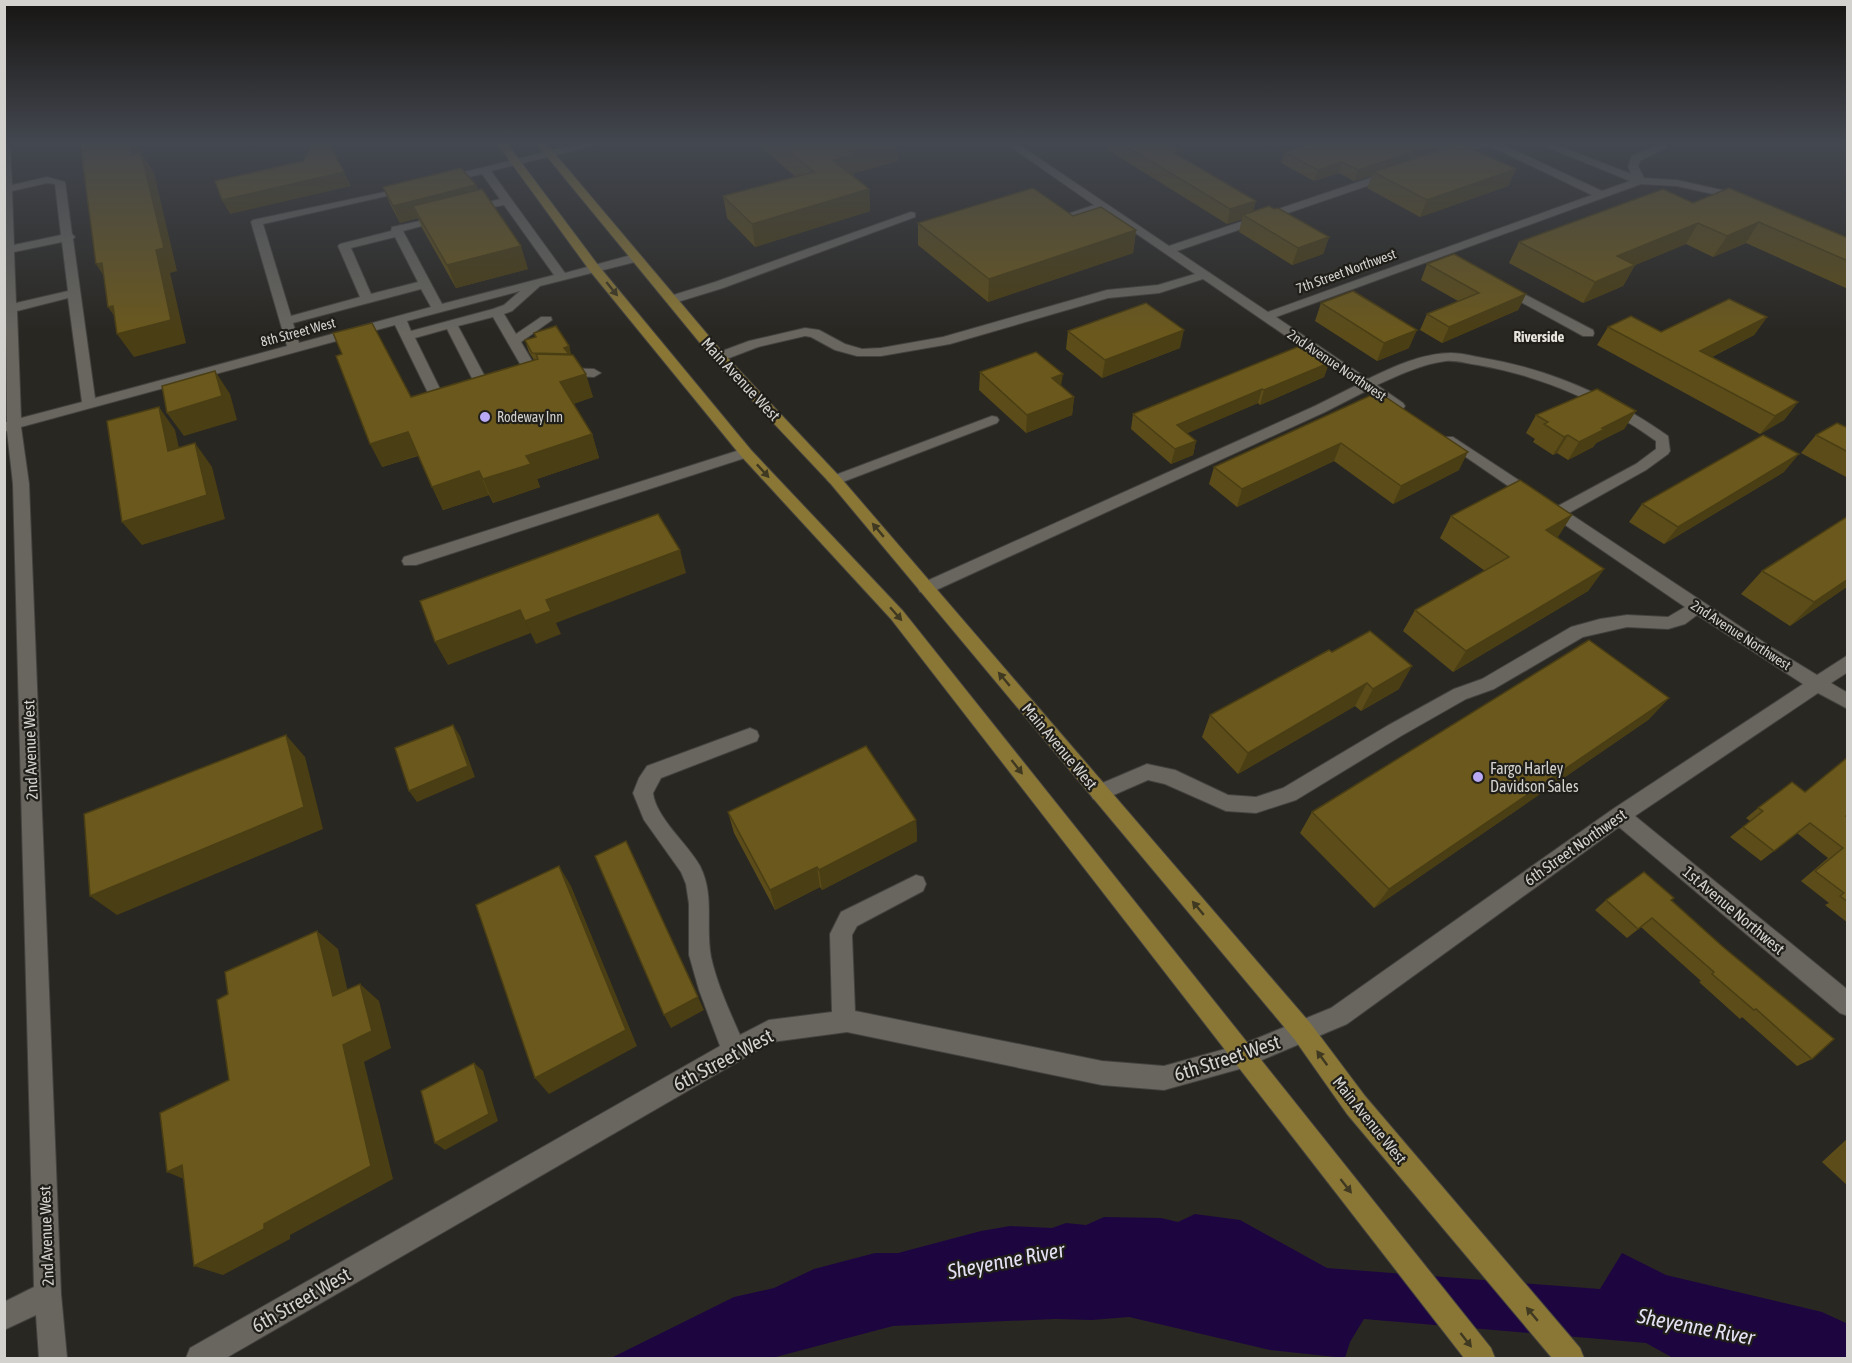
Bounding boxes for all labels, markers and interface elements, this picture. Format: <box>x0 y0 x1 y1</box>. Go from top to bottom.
street label: 7th Street Northwest <box>1294 245 1398 297</box>
one-way arrow <box>605 281 618 296</box>
street label: 8th Street West <box>259 314 337 350</box>
street label: 2nd Avenue Northwest <box>1285 326 1389 404</box>
district label: Riverside <box>1514 328 1565 345</box>
street label: Main Avenue West <box>698 334 784 425</box>
place label: Rodeway Inn <box>497 409 563 425</box>
marker: Rodeway Inn <box>478 410 492 424</box>
one-way arrow <box>756 464 770 479</box>
one-way arrow <box>871 522 884 538</box>
street label: 2nd Avenue Northwest <box>1688 597 1794 673</box>
one-way arrow <box>889 606 902 621</box>
one-way arrow <box>998 672 1011 687</box>
street label: 2nd Avenue West <box>19 699 41 800</box>
street label: Main Avenue West <box>1019 699 1102 793</box>
place label: Fargo Harley Davidson Sales <box>1490 759 1579 795</box>
one-way arrow <box>1010 760 1022 775</box>
marker: Fargo Harley Davidson Sales <box>1471 770 1485 784</box>
street label: 6th Street Northwest <box>1521 805 1630 889</box>
street label: 1st Avenue Northwest <box>1679 862 1789 958</box>
one-way arrow <box>1192 901 1205 916</box>
street label: 6th Street West <box>669 1023 777 1096</box>
street label: 6th Street West <box>1171 1030 1283 1085</box>
one-way arrow <box>1316 1050 1328 1066</box>
street label: Main Avenue West <box>1329 1073 1411 1168</box>
one-way arrow <box>1340 1178 1352 1193</box>
street label: 2nd Avenue West <box>35 1185 57 1286</box>
water label: Sheyenne River <box>944 1237 1067 1283</box>
street label: 6th Street West <box>247 1262 354 1337</box>
water label: Sheyenne River <box>1635 1303 1757 1349</box>
one-way arrow <box>1526 1306 1539 1322</box>
one-way arrow <box>1460 1331 1472 1347</box>

